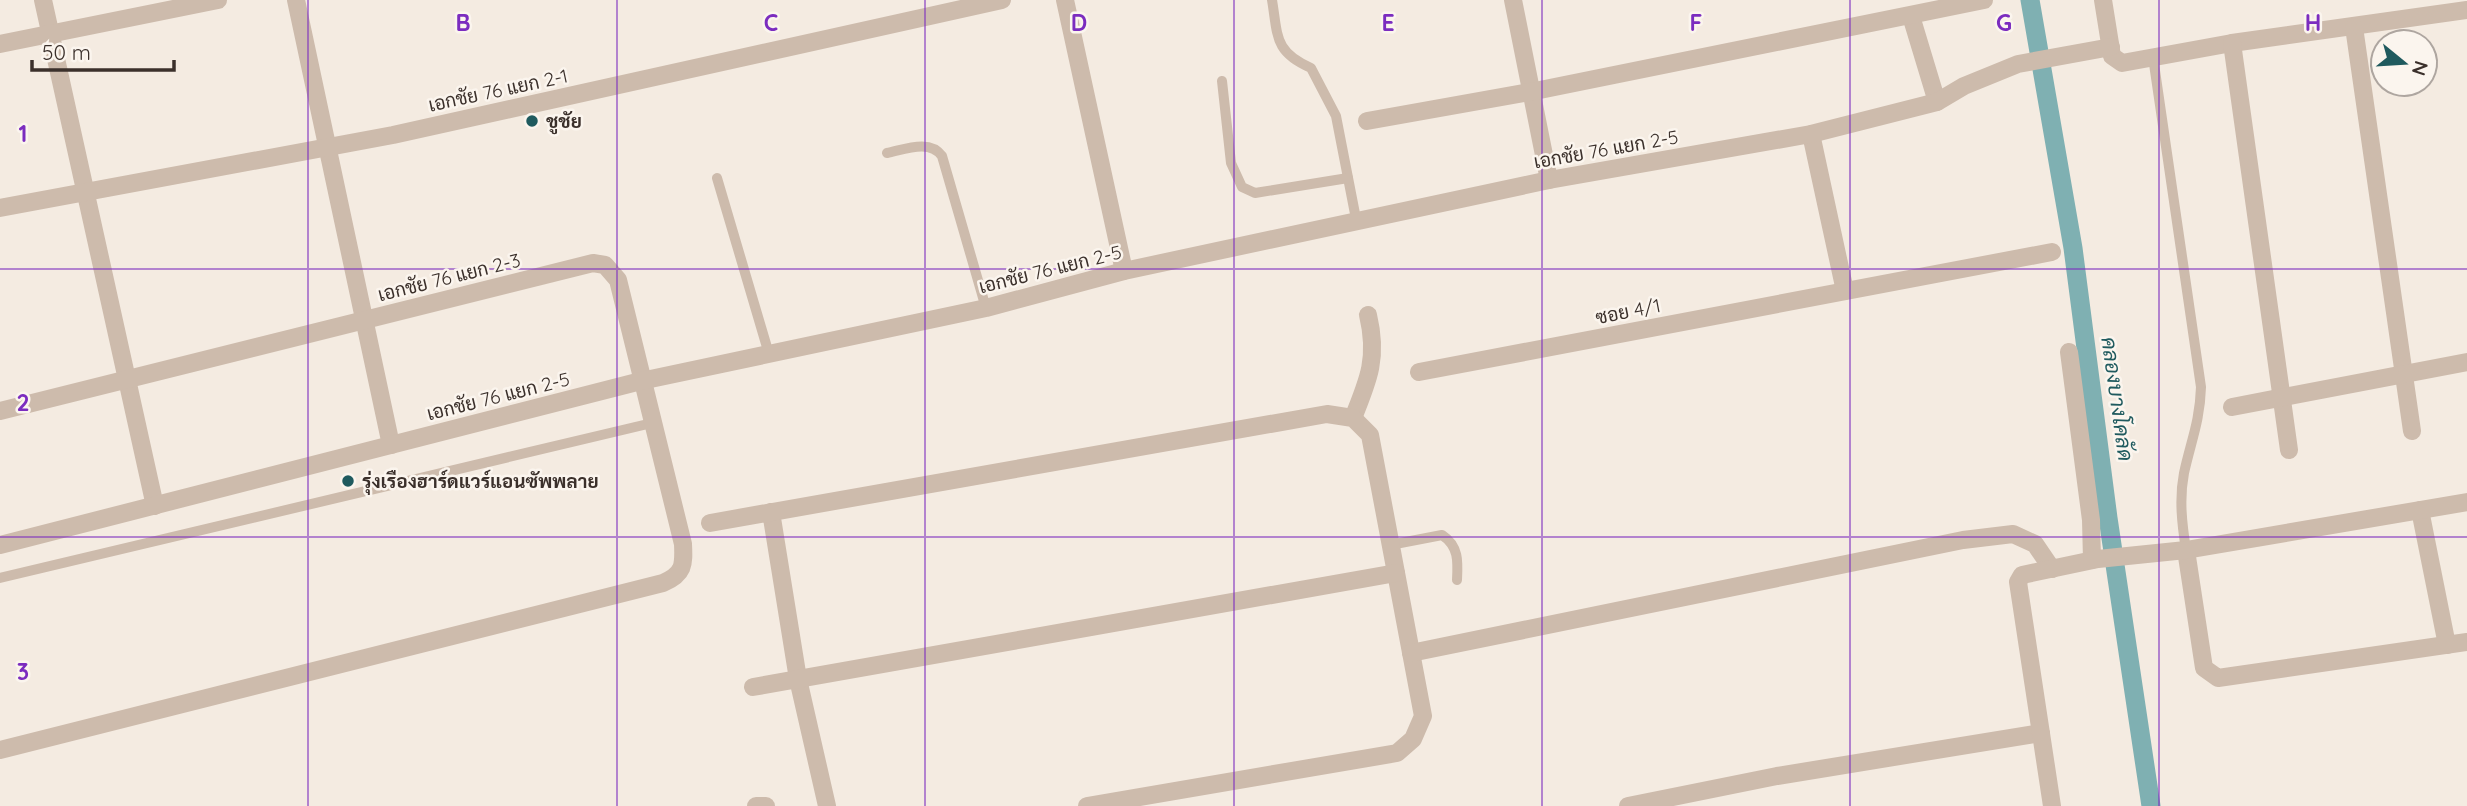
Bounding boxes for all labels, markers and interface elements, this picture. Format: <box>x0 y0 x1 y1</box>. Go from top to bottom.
text: B <box>455 8 471 37</box>
text: C <box>764 8 778 37</box>
text: D <box>1071 8 1087 37</box>
text: E <box>1381 8 1395 37</box>
text: F <box>1690 8 1702 37</box>
text: G <box>1996 8 2012 37</box>
text: H <box>2305 8 2321 37</box>
scale bar <box>32 28 173 72</box>
north arrow <box>2369 28 2439 98</box>
text: 50 m <box>42 39 91 65</box>
text: N <box>2407 58 2434 79</box>
street label: เอกชัย 76 แยก 2-1 <box>426 63 570 117</box>
place label: ชูชัย <box>546 109 582 135</box>
marker: ชูชัย <box>524 113 540 129</box>
text: 1 <box>19 119 27 148</box>
street label: เอกชัย 76 แยก 2-5 <box>1532 124 1680 174</box>
street label: เอกชัย 76 แยก 2-5 <box>976 240 1124 298</box>
street label: เอกชัย 76 แยก 2-3 <box>375 248 523 306</box>
street label: ซอย 4/1 <box>1593 293 1663 329</box>
water label: คลองบางโคลัด <box>2096 335 2140 463</box>
street label: เอกชัย 76 แยก 2-5 <box>424 367 572 425</box>
text: 2 <box>16 388 30 417</box>
place label: รุ่งเรืองฮาร์ดแวร์แอนซัพพลาย <box>362 469 599 496</box>
marker: รุ่งเรืองฮาร์ดแวร์แอนซัพพลาย <box>340 473 356 489</box>
text: 3 <box>17 657 29 686</box>

